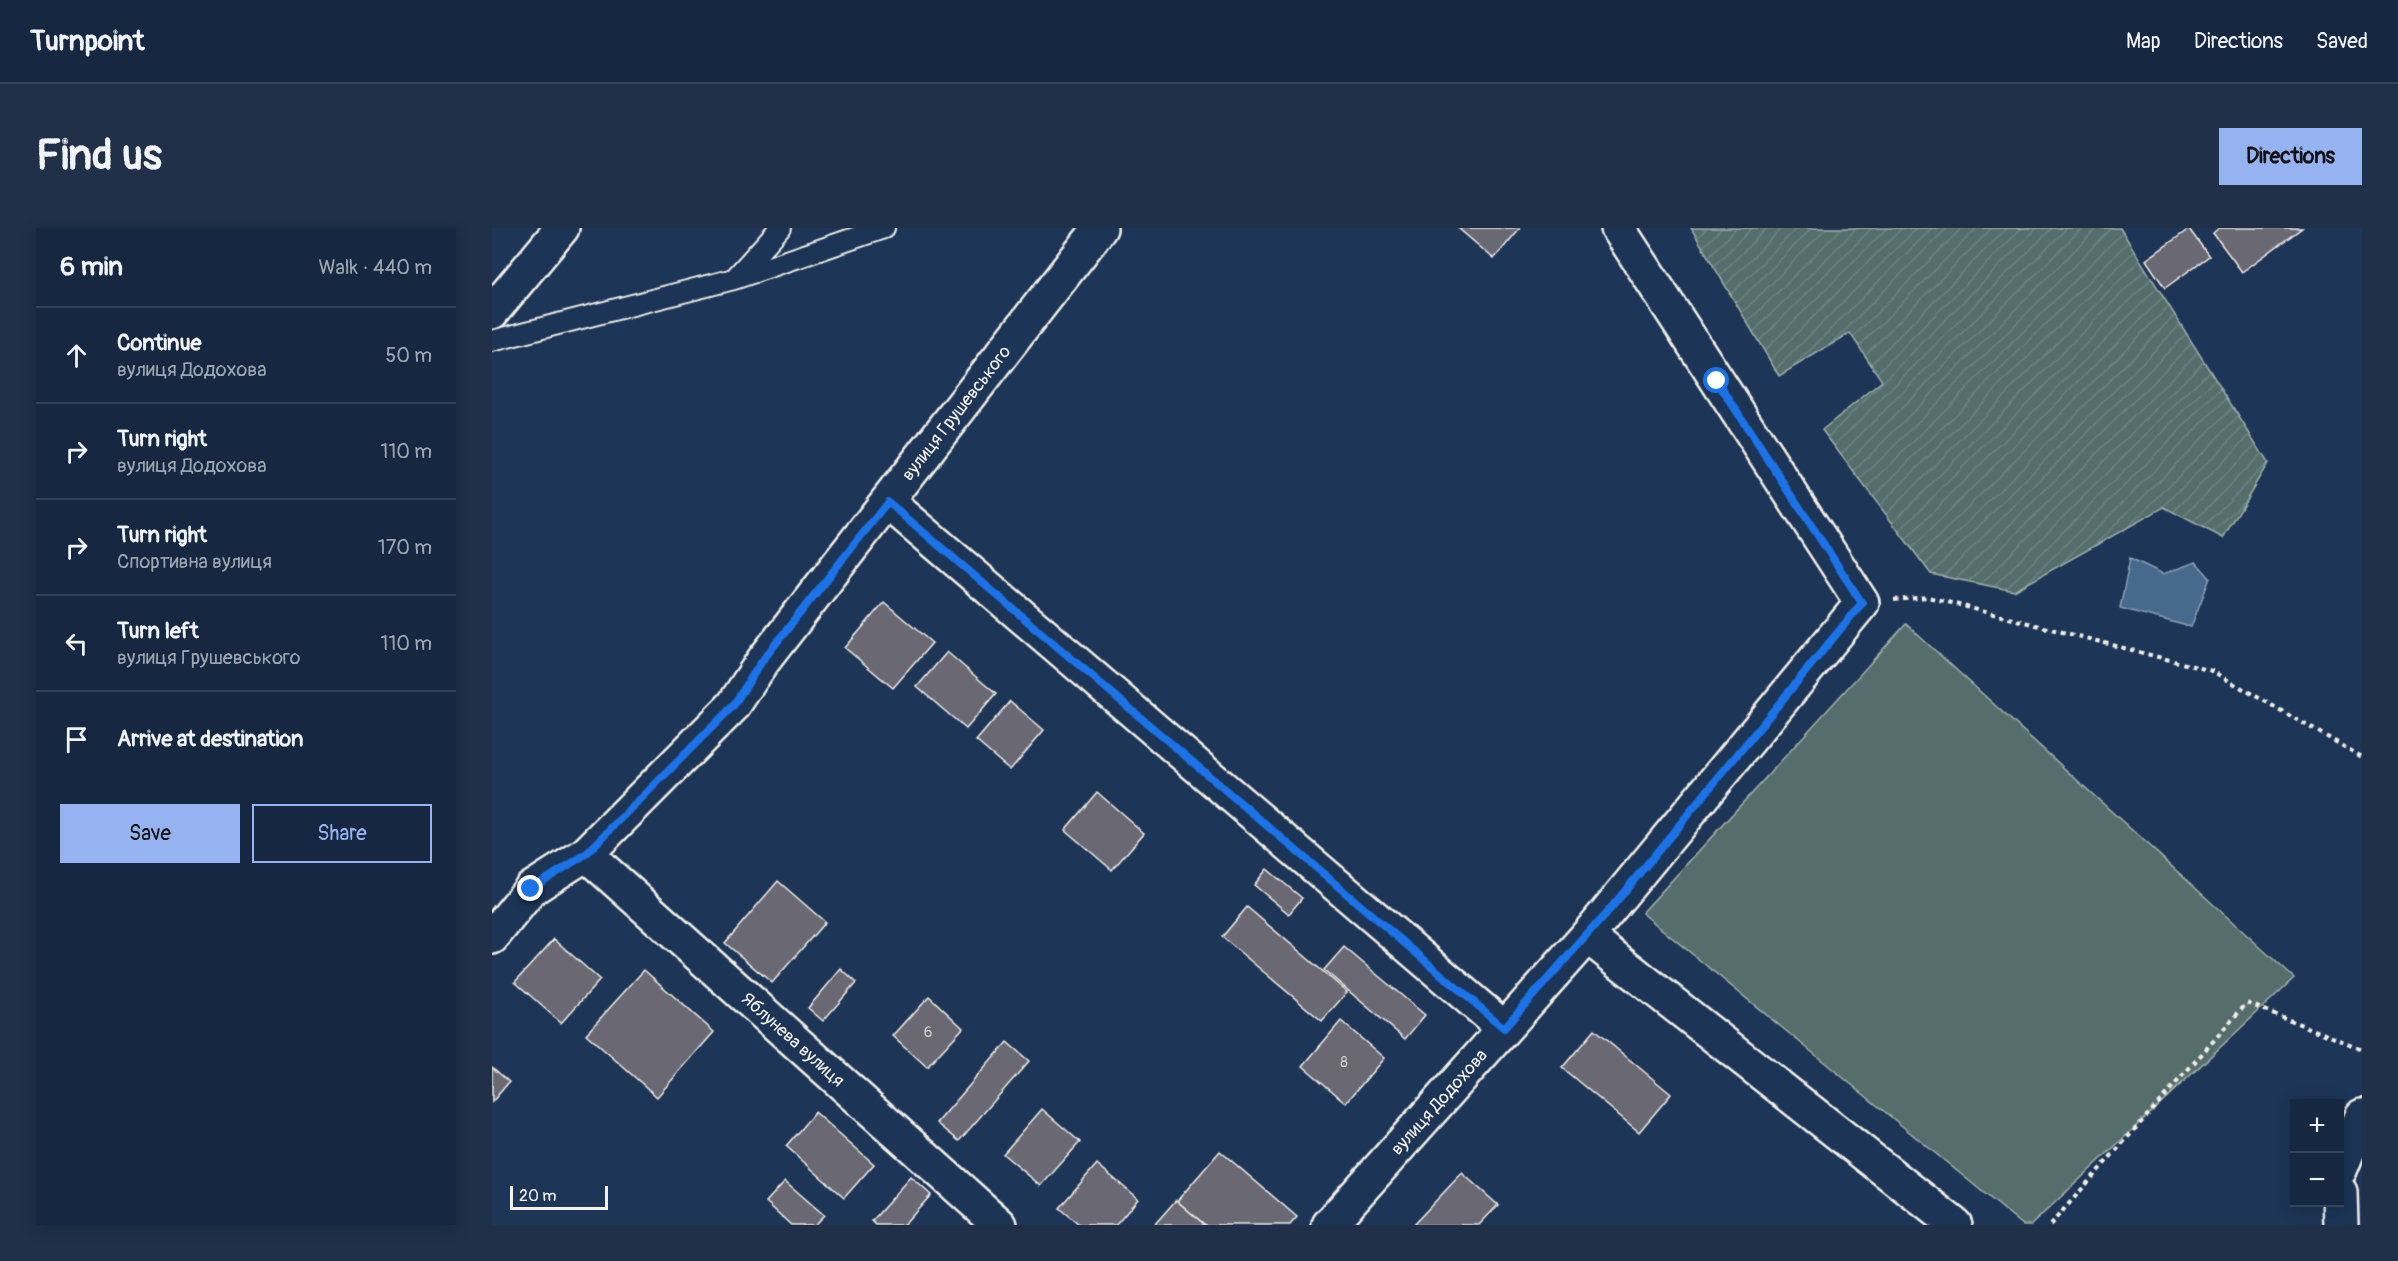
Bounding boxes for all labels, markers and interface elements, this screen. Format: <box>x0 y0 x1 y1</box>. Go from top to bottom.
text: Turnpoint <box>30 24 144 59</box>
text: Map <box>2126 28 2161 55</box>
text: Directions <box>2194 28 2283 55</box>
text: Saved <box>2316 28 2368 55</box>
button: Directions <box>2219 128 2362 185</box>
text: Find us <box>36 130 162 182</box>
text: 6 min <box>60 251 123 283</box>
text: Walk · 440 m <box>318 255 432 280</box>
text: Continue <box>117 329 201 357</box>
icon: ahead <box>60 339 93 372</box>
street label: вулиця Грушевського <box>896 340 1016 485</box>
text: 50 m <box>385 343 432 368</box>
text: вулиця Додохова <box>117 357 266 382</box>
route start <box>1703 367 1729 393</box>
text: Turn right <box>117 425 207 453</box>
icon: right <box>60 435 93 468</box>
text: 110 m <box>381 439 432 464</box>
text: вулиця Додохова <box>117 453 266 478</box>
text: Turn right <box>117 521 207 549</box>
icon: right <box>60 531 93 564</box>
text: 170 m <box>378 535 432 560</box>
text: Спортивна вулиця <box>117 549 272 574</box>
text: Turn left <box>117 617 199 645</box>
icon: left <box>60 627 93 660</box>
text: 110 m <box>381 631 432 656</box>
text: вулиця Грушевського <box>117 645 300 670</box>
icon: arrive <box>60 723 93 756</box>
text: Arrive at destination <box>117 725 303 753</box>
button: Save <box>60 804 240 863</box>
button: Share <box>252 804 432 863</box>
route end <box>517 875 543 901</box>
street label: Яблунева вулиця <box>737 987 849 1092</box>
house number: 6 <box>924 1023 932 1042</box>
street label: вулиця Додохова <box>1385 1044 1492 1160</box>
house number: 8 <box>1340 1053 1348 1072</box>
map controls <box>2290 1099 2344 1207</box>
button: + <box>2290 1099 2344 1153</box>
button: − <box>2290 1153 2344 1207</box>
scale bar <box>510 1183 608 1210</box>
text: 20 m <box>519 1186 557 1206</box>

